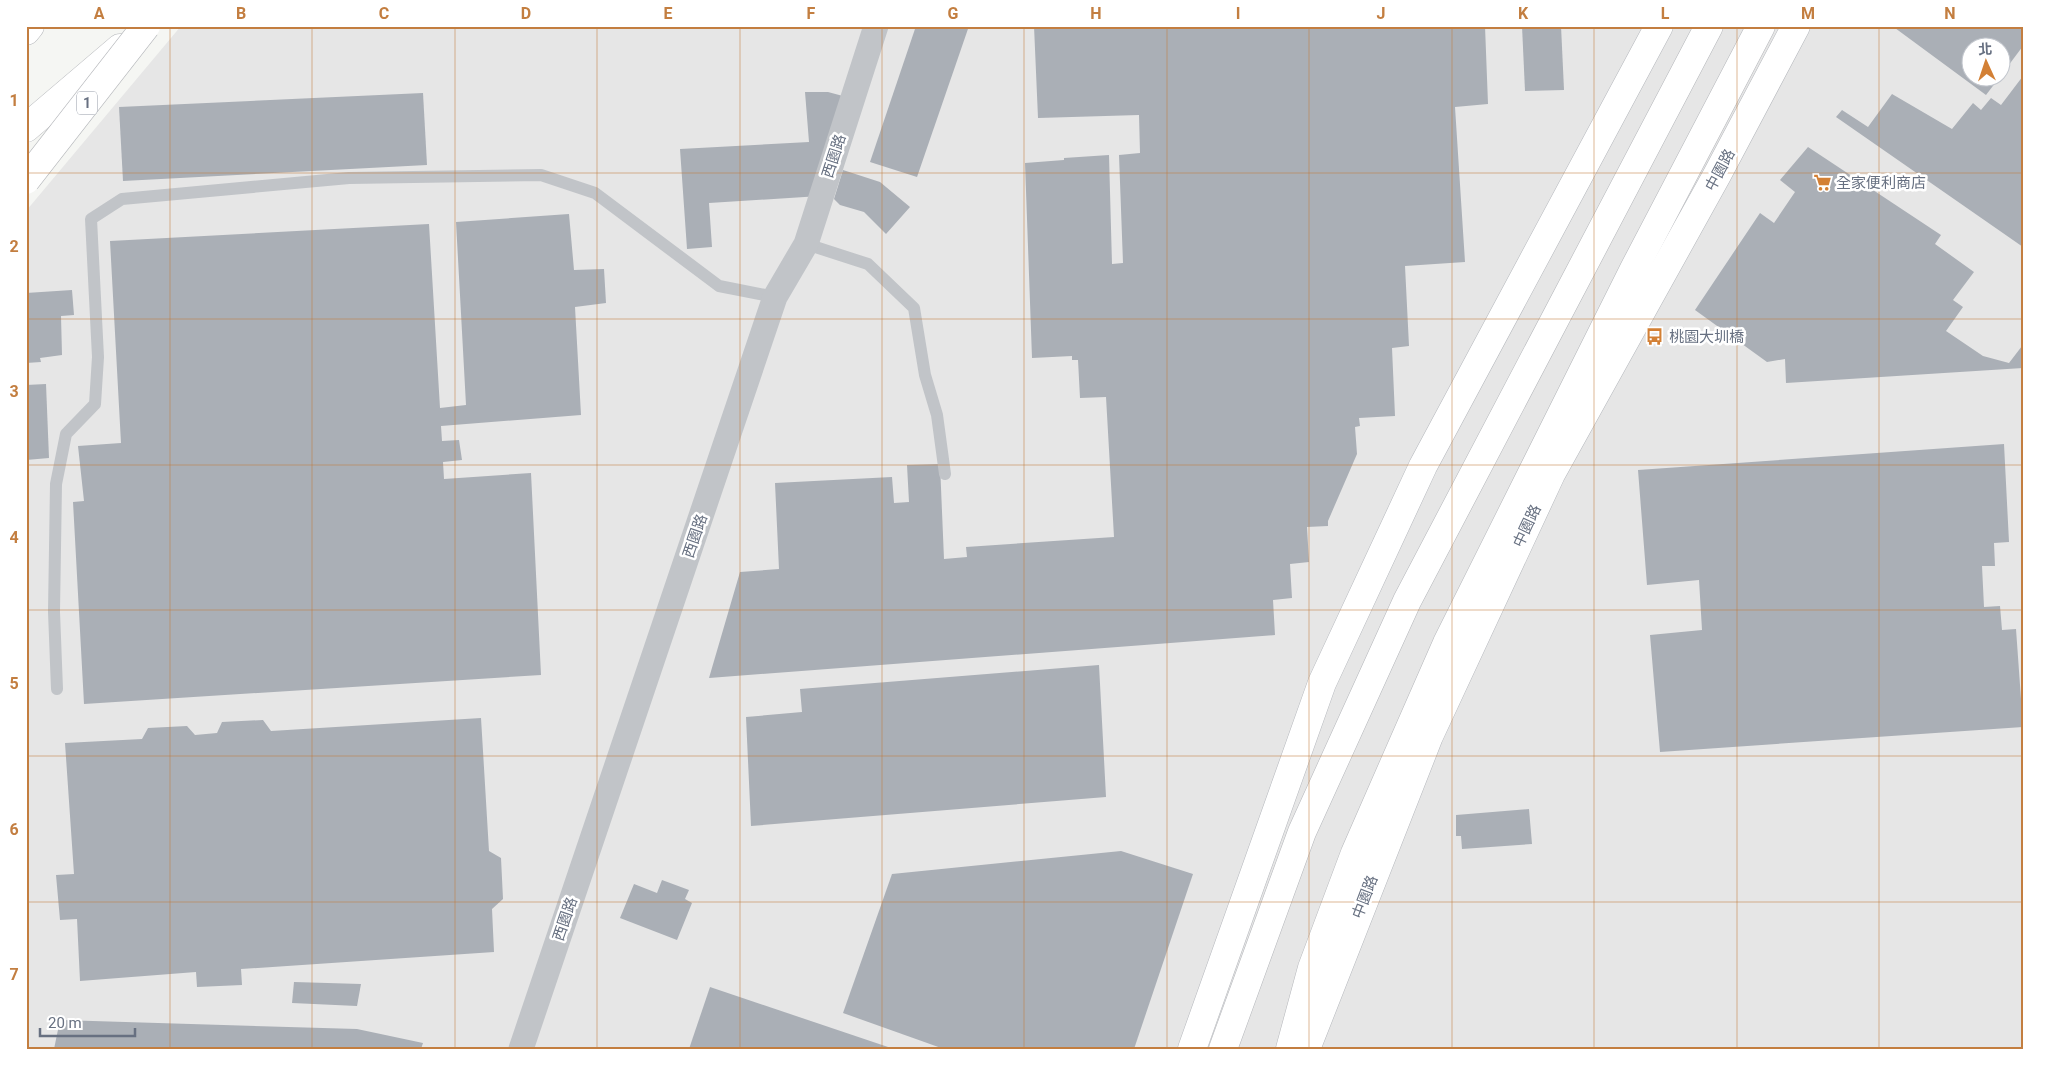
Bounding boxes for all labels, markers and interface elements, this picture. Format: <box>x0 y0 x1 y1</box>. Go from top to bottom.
text: A <box>94 4 105 23</box>
text: B <box>236 4 246 23</box>
text: C <box>379 4 389 23</box>
text: D <box>521 4 531 23</box>
text: E <box>664 4 673 23</box>
text: F <box>807 4 816 23</box>
text: G <box>948 4 959 23</box>
text: H <box>1090 4 1102 23</box>
text: I <box>1236 4 1240 23</box>
text: J <box>1377 4 1385 23</box>
text: K <box>1518 4 1529 23</box>
text: L <box>1661 4 1670 23</box>
text: M <box>1801 4 1815 23</box>
text: N <box>1944 4 1956 23</box>
north arrow <box>1962 38 2012 88</box>
text: 北 <box>1978 41 1993 57</box>
text: 1 <box>9 91 19 110</box>
road number: 1 <box>77 92 97 115</box>
street label: 西園路 <box>818 132 850 180</box>
street label: 中園路 <box>1701 146 1739 194</box>
supermarket icon: 全家便利商店 <box>1812 173 1832 193</box>
place label: 全家便利商店 <box>1836 174 1926 192</box>
text: 2 <box>9 237 19 256</box>
bus stop icon: 桃園大圳橋 <box>1645 327 1665 347</box>
place label: 桃園大圳橋 <box>1669 328 1744 346</box>
text: 3 <box>9 382 19 401</box>
street label: 中園路 <box>1509 502 1545 550</box>
street label: 西園路 <box>679 512 711 560</box>
text: 4 <box>9 528 19 547</box>
text: 5 <box>9 674 19 693</box>
text: 6 <box>9 820 19 839</box>
street label: 中園路 <box>1349 873 1381 921</box>
street label: 西園路 <box>549 895 581 943</box>
text: 7 <box>9 965 19 984</box>
scale bar <box>40 1005 135 1037</box>
text: 20 m <box>48 1014 82 1032</box>

